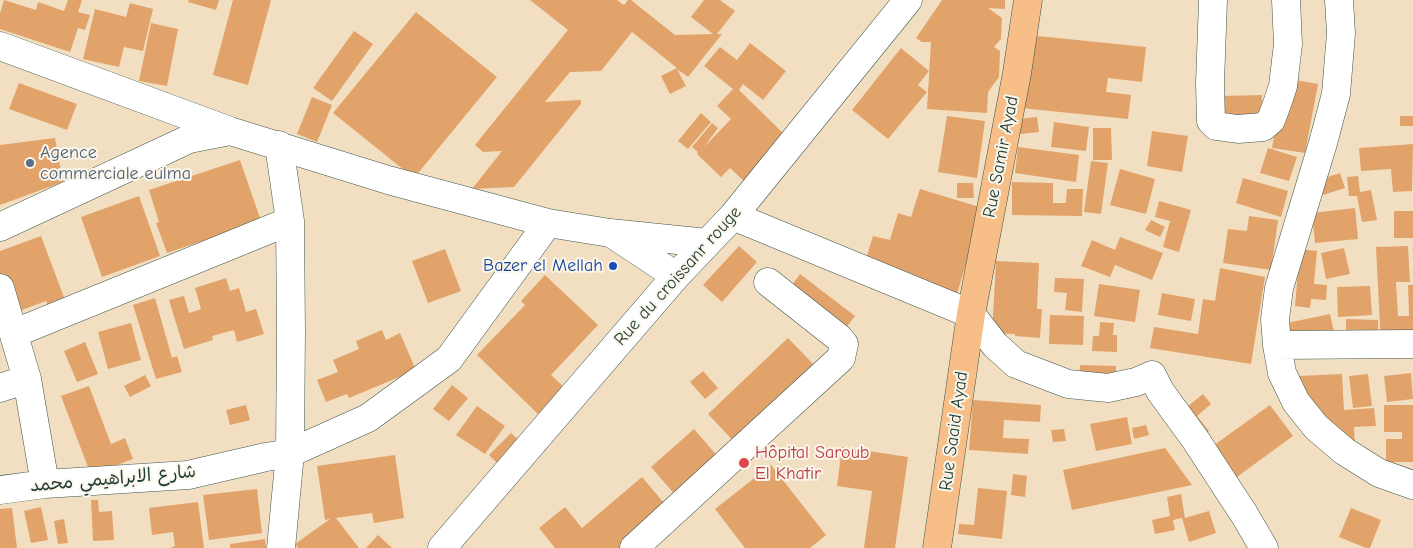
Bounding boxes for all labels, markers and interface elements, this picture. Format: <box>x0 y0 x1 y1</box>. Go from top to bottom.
street label: Rue Samir Ayad <box>979 94 1023 220</box>
place label: Agence commerciale eulma <box>40 142 191 184</box>
marker: Agence commerciale eulma <box>24 157 36 169</box>
street label: Rue du croissanr rouge <box>610 202 746 350</box>
place label: Bazer el Mellah <box>483 255 603 277</box>
marker: Bazer el Mellah <box>607 260 619 272</box>
street label: Rue Saaid Ayad <box>935 370 973 492</box>
place label: Hôpital Saroub El Khatir <box>755 442 869 484</box>
marker: Hôpital Saroub El Khatir <box>737 456 751 470</box>
street label: شارع الابراهيمي محمد <box>29 461 197 497</box>

